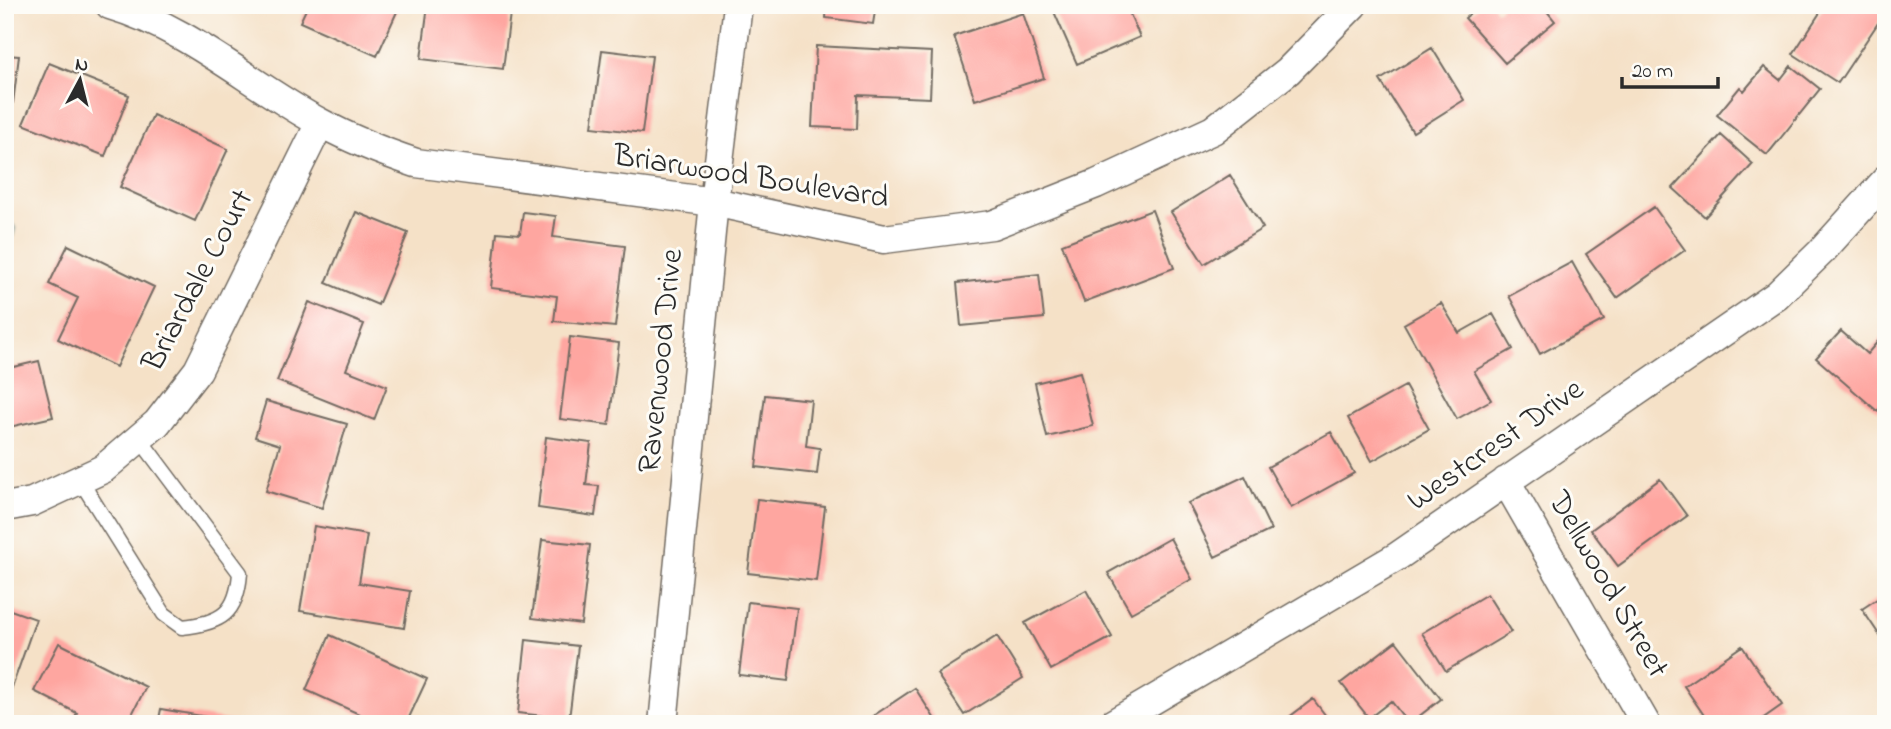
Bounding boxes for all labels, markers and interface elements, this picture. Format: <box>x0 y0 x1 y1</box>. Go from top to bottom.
north arrow <box>46 46 116 116</box>
scale bar <box>1622 46 1718 90</box>
text: N <box>74 51 90 80</box>
text: 20 m <box>1632 57 1673 87</box>
street label: Briarwood Boulevard <box>609 133 892 223</box>
street label: Briardale Court <box>131 181 267 381</box>
street label: Ravenwood Drive <box>627 246 697 475</box>
street label: Westcrest Drive <box>1398 367 1595 524</box>
street label: Dellwood Street <box>1534 482 1680 688</box>

